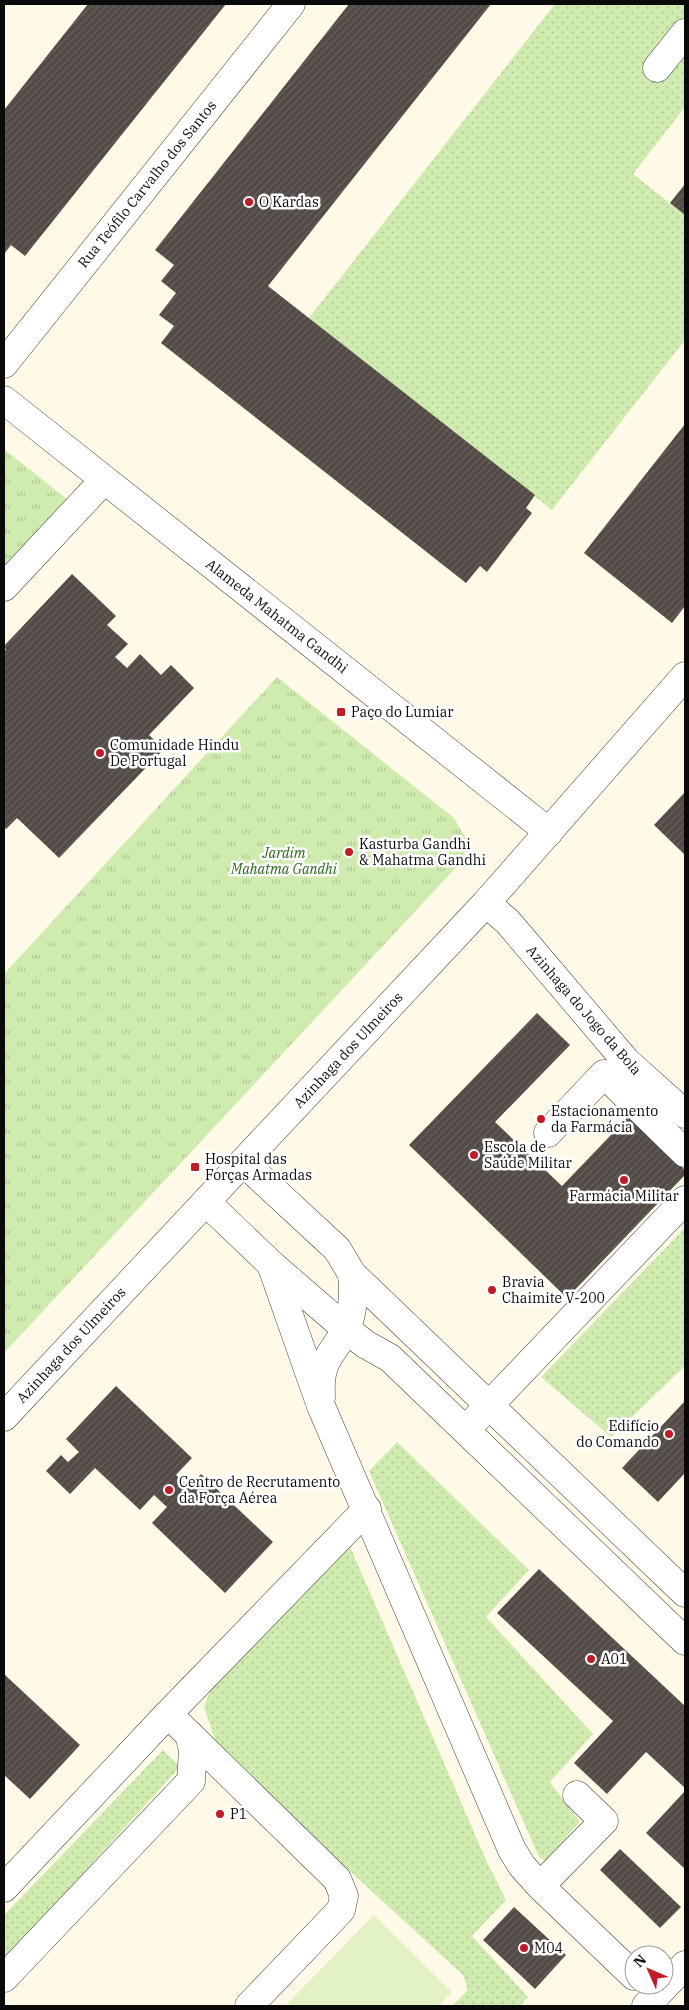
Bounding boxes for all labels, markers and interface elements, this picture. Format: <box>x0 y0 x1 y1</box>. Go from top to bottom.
street label: Rua Teófilo Carvalho dos Santos <box>74 97 220 271</box>
place label: O Kardas <box>259 193 319 211</box>
marker: O Kardas <box>243 196 255 208</box>
street label: Alameda Mahatma Gandhi <box>202 555 352 677</box>
place label: Paço do Lumiar <box>351 703 454 721</box>
marker: Paço do Lumiar <box>335 706 347 718</box>
place label: Comunidade Hindu De Portugal <box>110 736 240 770</box>
marker: Comunidade Hindu De Portugal <box>94 747 106 759</box>
place label: Kasturba Gandhi & Mahatma Gandhi <box>359 835 486 869</box>
park label: Jardim Mahatma Gandhi <box>230 844 338 878</box>
marker: Kasturba Gandhi & Mahatma Gandhi <box>343 846 355 858</box>
street label: Azinhaga do Jogo da Bola <box>523 941 645 1079</box>
street label: Azinhaga dos Ulmeiros <box>290 988 407 1112</box>
place label: Estacionamento da Farmácia <box>551 1102 658 1136</box>
marker: Estacionamento da Farmácia <box>535 1113 547 1125</box>
place label: Escola de Saúde Militar <box>484 1138 573 1172</box>
marker: Escola de Saúde Militar <box>468 1149 480 1161</box>
place label: Hospital das Forças Armadas <box>205 1150 312 1184</box>
marker: Hospital das Forças Armadas <box>189 1161 201 1173</box>
marker: Farmácia Militar <box>618 1174 630 1186</box>
place label: Farmácia Militar <box>569 1187 680 1205</box>
place label: Bravia Chaimite V-200 <box>502 1273 605 1307</box>
street label: Azinhaga dos Ulmeiros <box>13 1283 130 1407</box>
marker: Bravia Chaimite V-200 <box>486 1284 498 1296</box>
place label: Edifício do Comando <box>576 1417 659 1451</box>
marker: Edifício do Comando <box>663 1428 675 1440</box>
place label: Centro de Recrutamento da Força Aérea <box>179 1473 340 1507</box>
marker: Centro de Recrutamento da Força Aérea <box>163 1484 175 1496</box>
place label: A01 <box>601 1650 627 1668</box>
marker: A01 <box>585 1653 597 1665</box>
place label: P1 <box>230 1805 247 1823</box>
marker: P1 <box>214 1808 226 1820</box>
place label: M04 <box>534 1939 563 1957</box>
marker: M04 <box>518 1942 530 1954</box>
north arrow <box>624 1945 674 1995</box>
text: N <box>630 1951 650 1971</box>

